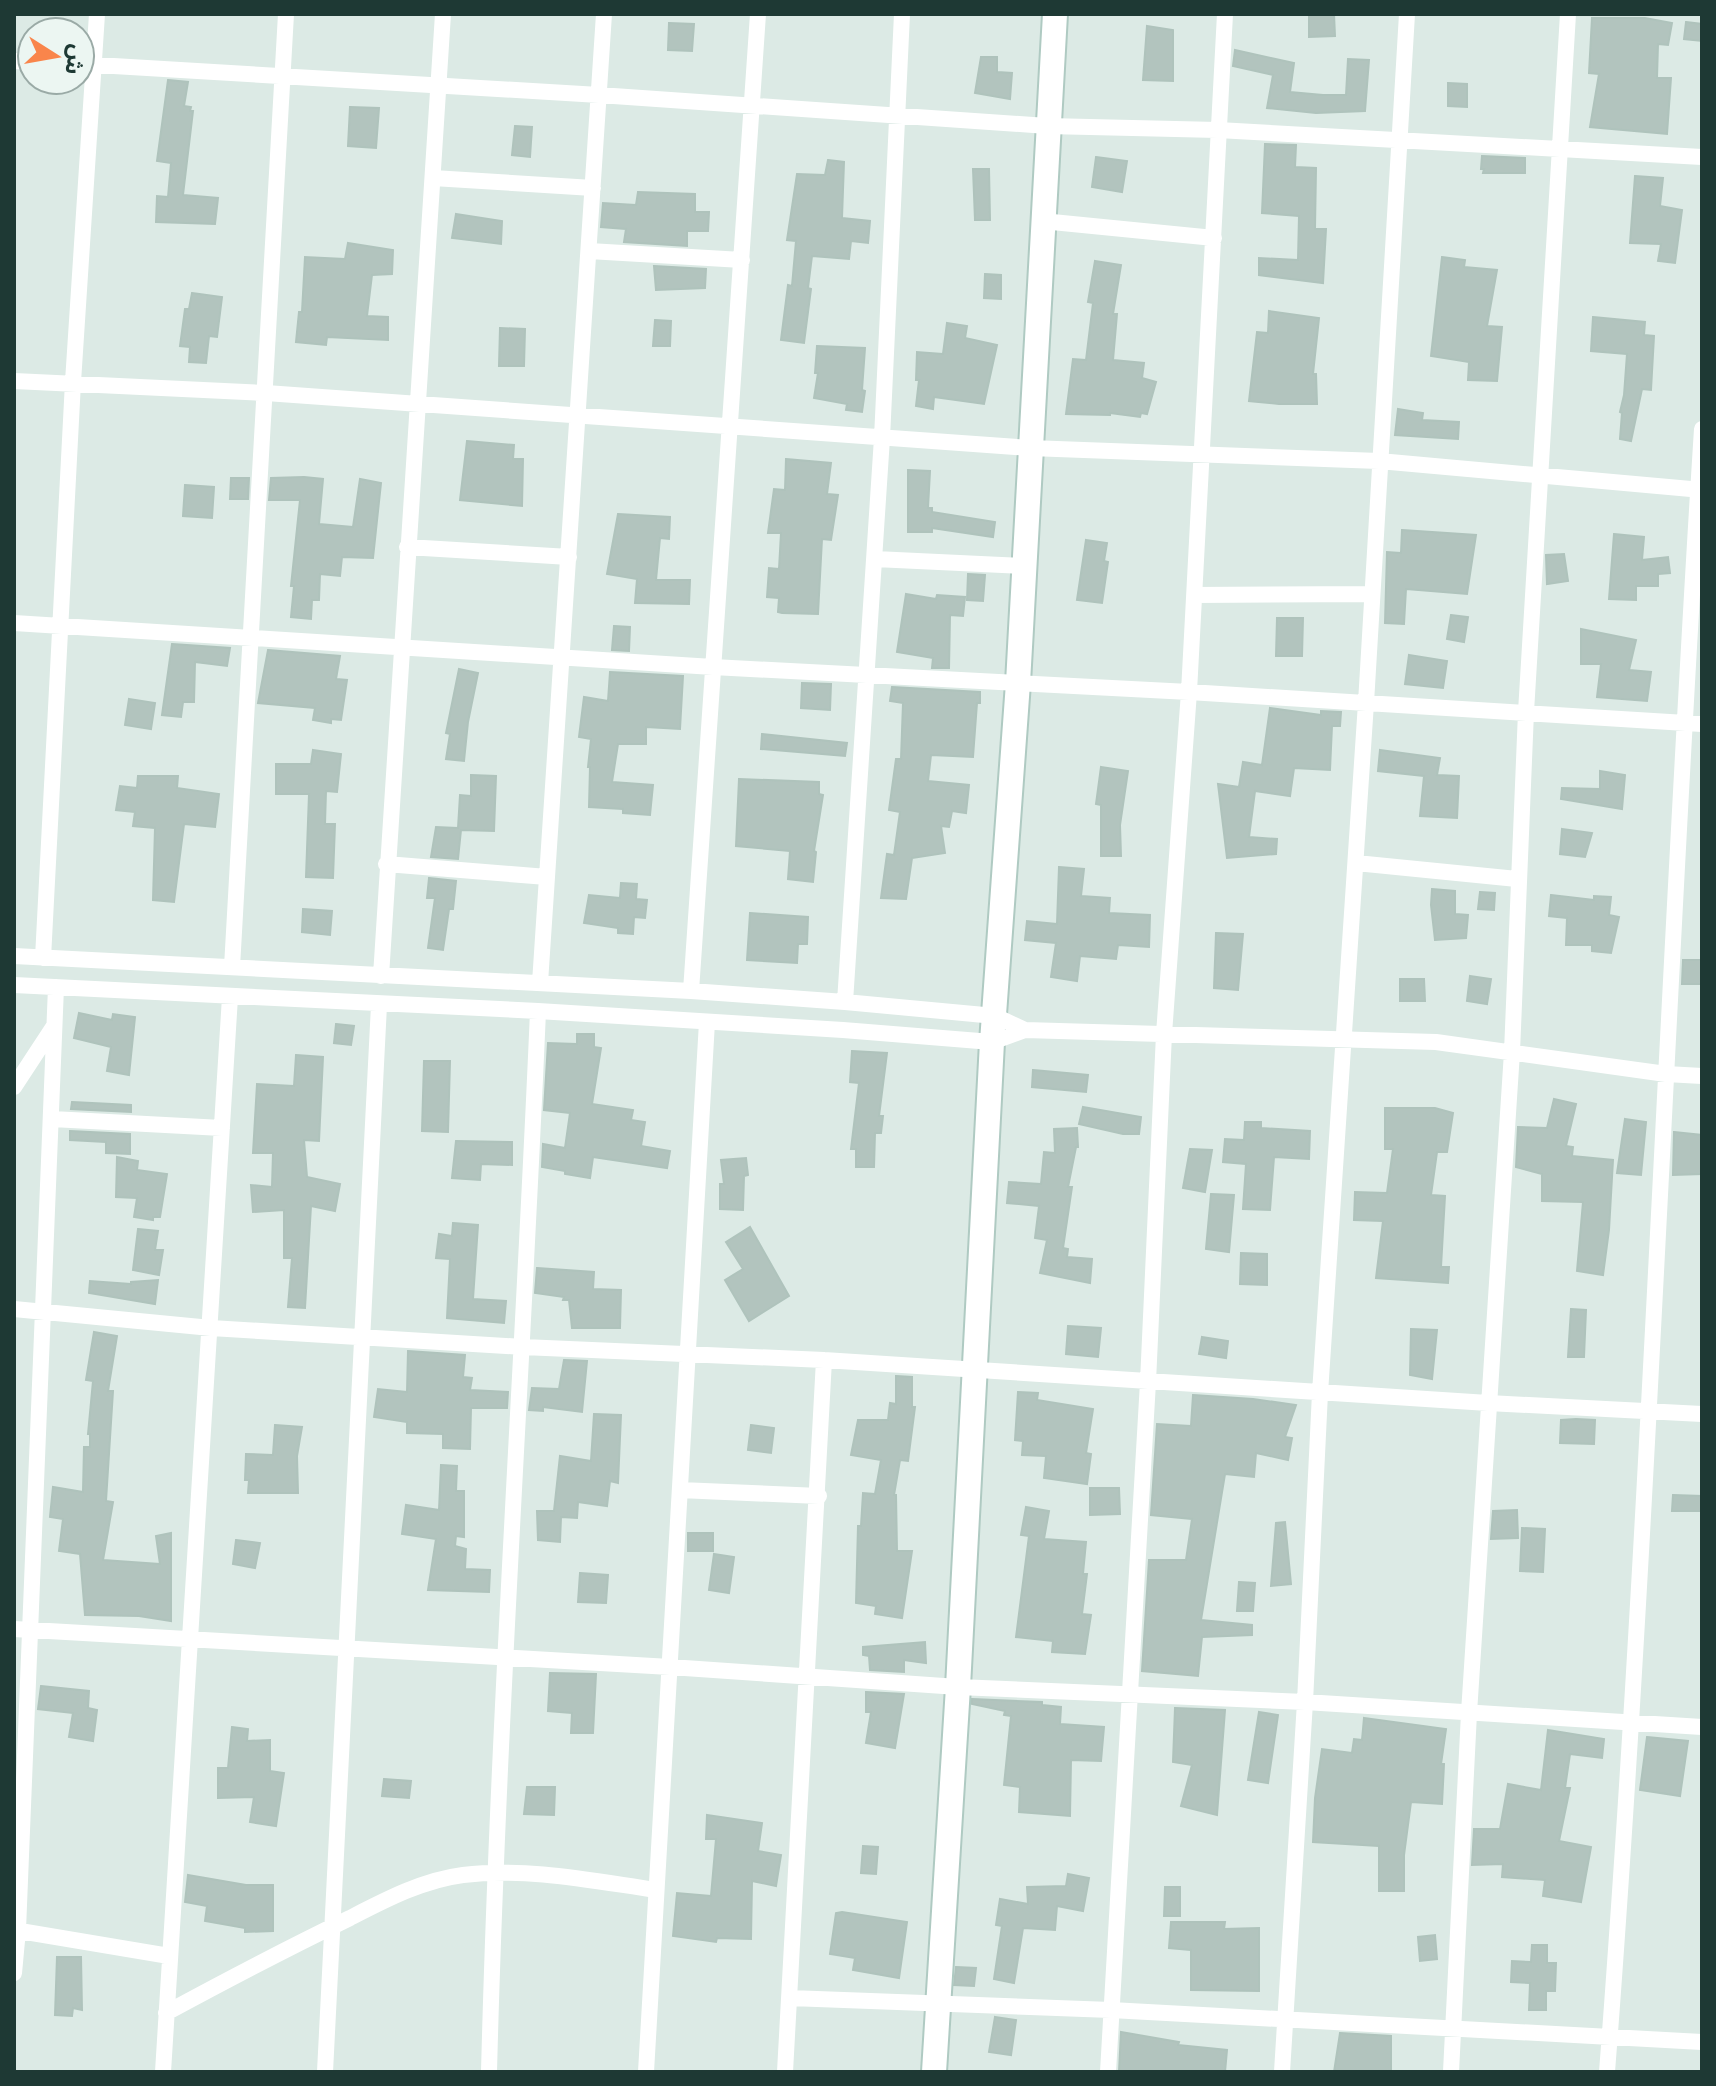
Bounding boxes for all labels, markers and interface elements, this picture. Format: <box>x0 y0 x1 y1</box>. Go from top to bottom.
north arrow <box>16 16 96 96</box>
text: ش <box>59 42 91 77</box>

